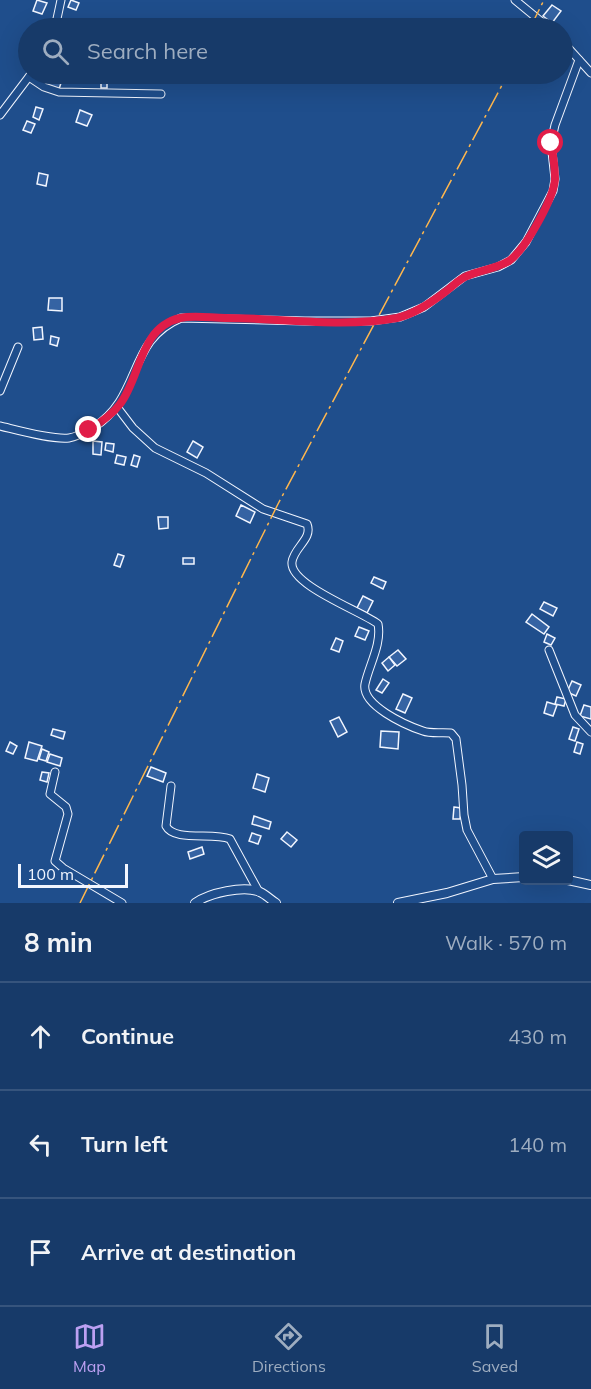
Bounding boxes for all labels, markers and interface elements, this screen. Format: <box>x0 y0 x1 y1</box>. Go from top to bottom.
search box <box>18 18 573 84</box>
icon: search <box>39 35 72 68</box>
text: Search here <box>87 37 208 65</box>
route start <box>537 129 563 155</box>
route end <box>75 416 101 442</box>
map controls <box>519 831 573 885</box>
button: layers <box>519 831 573 885</box>
scale bar <box>18 861 128 888</box>
text: 100 m <box>27 864 74 884</box>
text: 8 min <box>24 926 93 959</box>
text: Walk · 570 m <box>445 930 567 955</box>
icon: ahead <box>24 1020 57 1053</box>
text: Continue <box>81 1022 174 1050</box>
text: 430 m <box>508 1024 567 1049</box>
icon: left <box>24 1128 57 1161</box>
text: Turn left <box>81 1130 168 1158</box>
text: 140 m <box>508 1132 567 1157</box>
icon: arrive <box>24 1236 57 1269</box>
text: Arrive at destination <box>81 1238 296 1266</box>
tab: Map <box>73 1320 106 1376</box>
tab: Directions <box>252 1320 326 1376</box>
tab: Saved <box>472 1320 518 1376</box>

